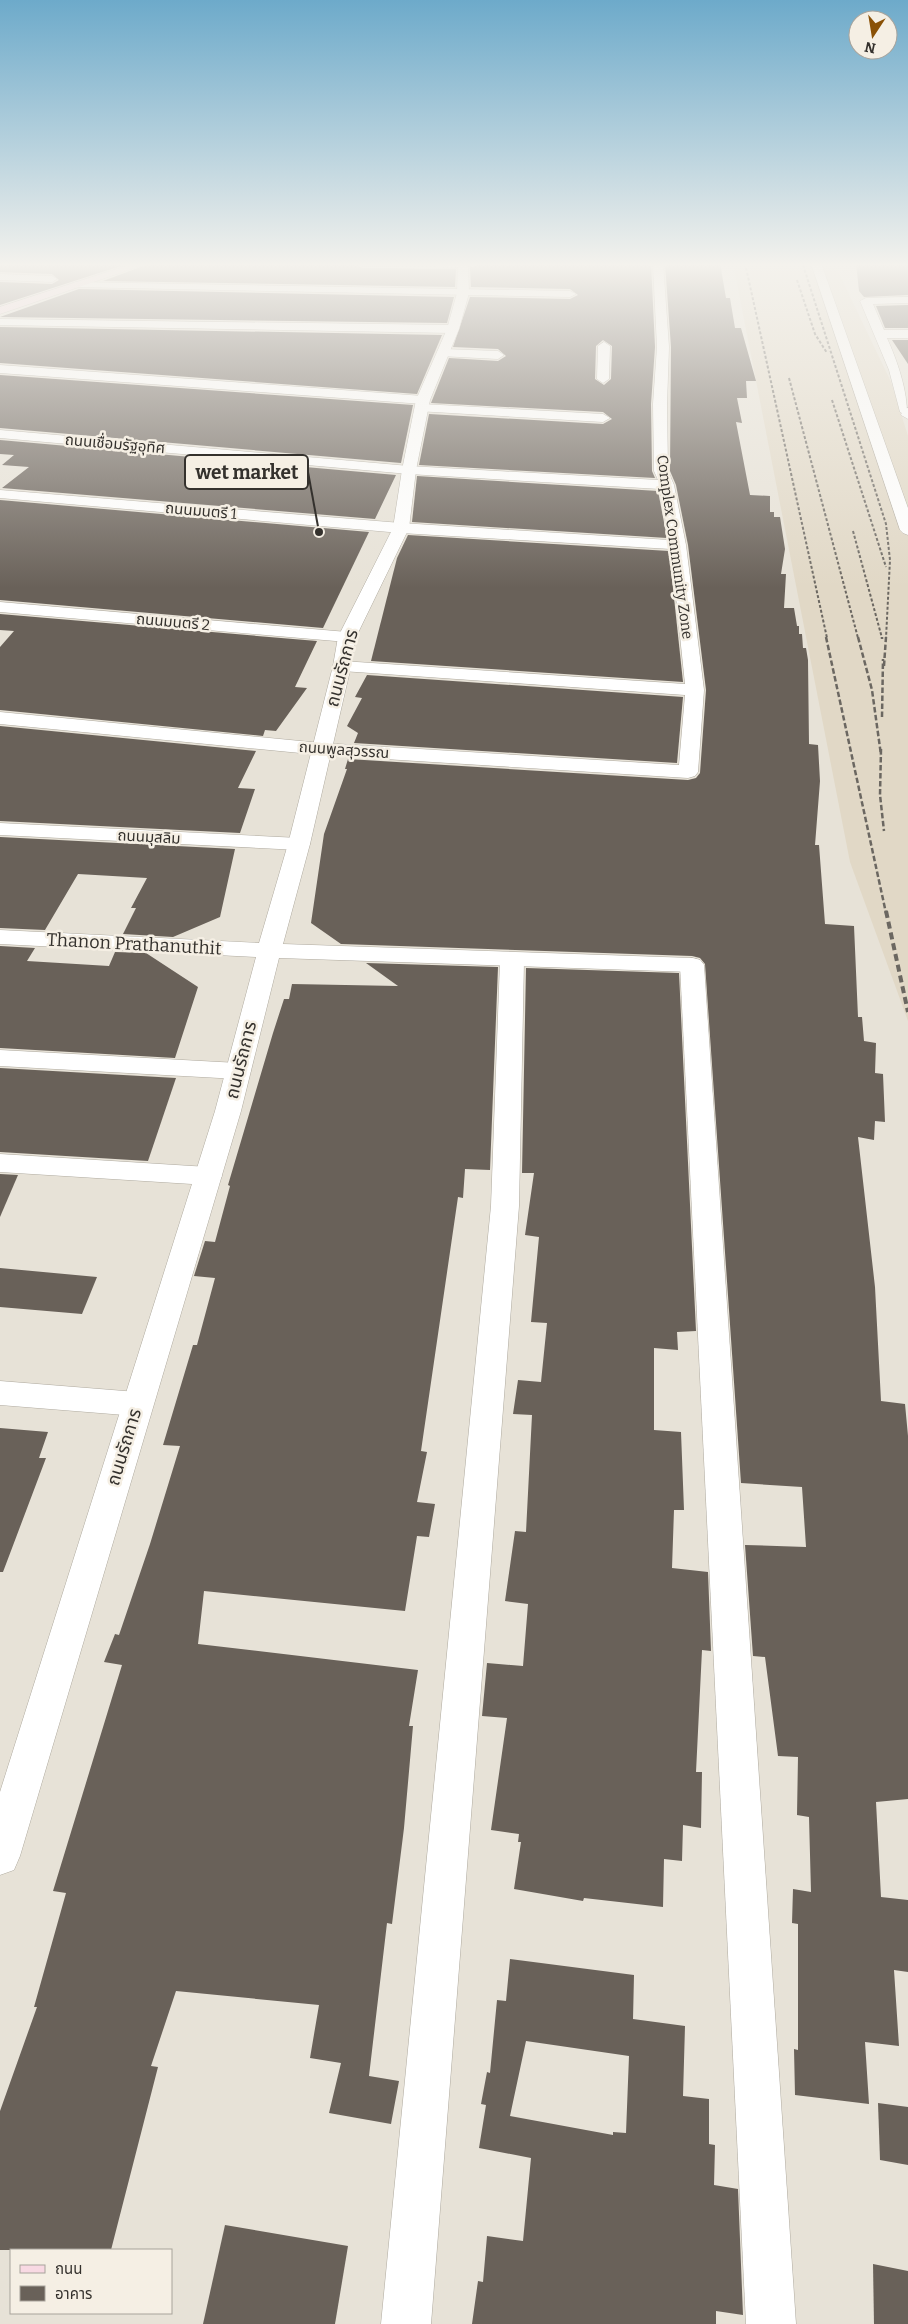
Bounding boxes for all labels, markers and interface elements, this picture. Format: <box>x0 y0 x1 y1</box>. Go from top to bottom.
north arrow <box>848 10 898 60</box>
text: N <box>863 38 877 57</box>
street label: ถนนเชื่อมรัฐอุทิศ <box>64 429 166 457</box>
street label: Complex Community Zone <box>653 454 697 640</box>
callout: wet market <box>185 455 308 489</box>
text: wet market <box>195 461 299 484</box>
street label: ถนนมนตรี 1 <box>164 499 238 523</box>
street label: ถนนมนตรี 2 <box>135 610 211 634</box>
street label: ถนนรัถการ <box>321 627 363 709</box>
street label: ถนนพูลสุวรรณ <box>298 738 390 762</box>
street label: ถนนมุสลิม <box>117 826 181 848</box>
street label: Thanon Prathanuthit <box>46 928 223 960</box>
street label: ถนนรัถการ <box>221 1019 261 1101</box>
street label: ถนนรัถการ <box>102 1406 146 1488</box>
legend <box>10 2249 172 2314</box>
text: ถนน <box>55 2260 82 2278</box>
text: อาคาร <box>55 2285 92 2303</box>

